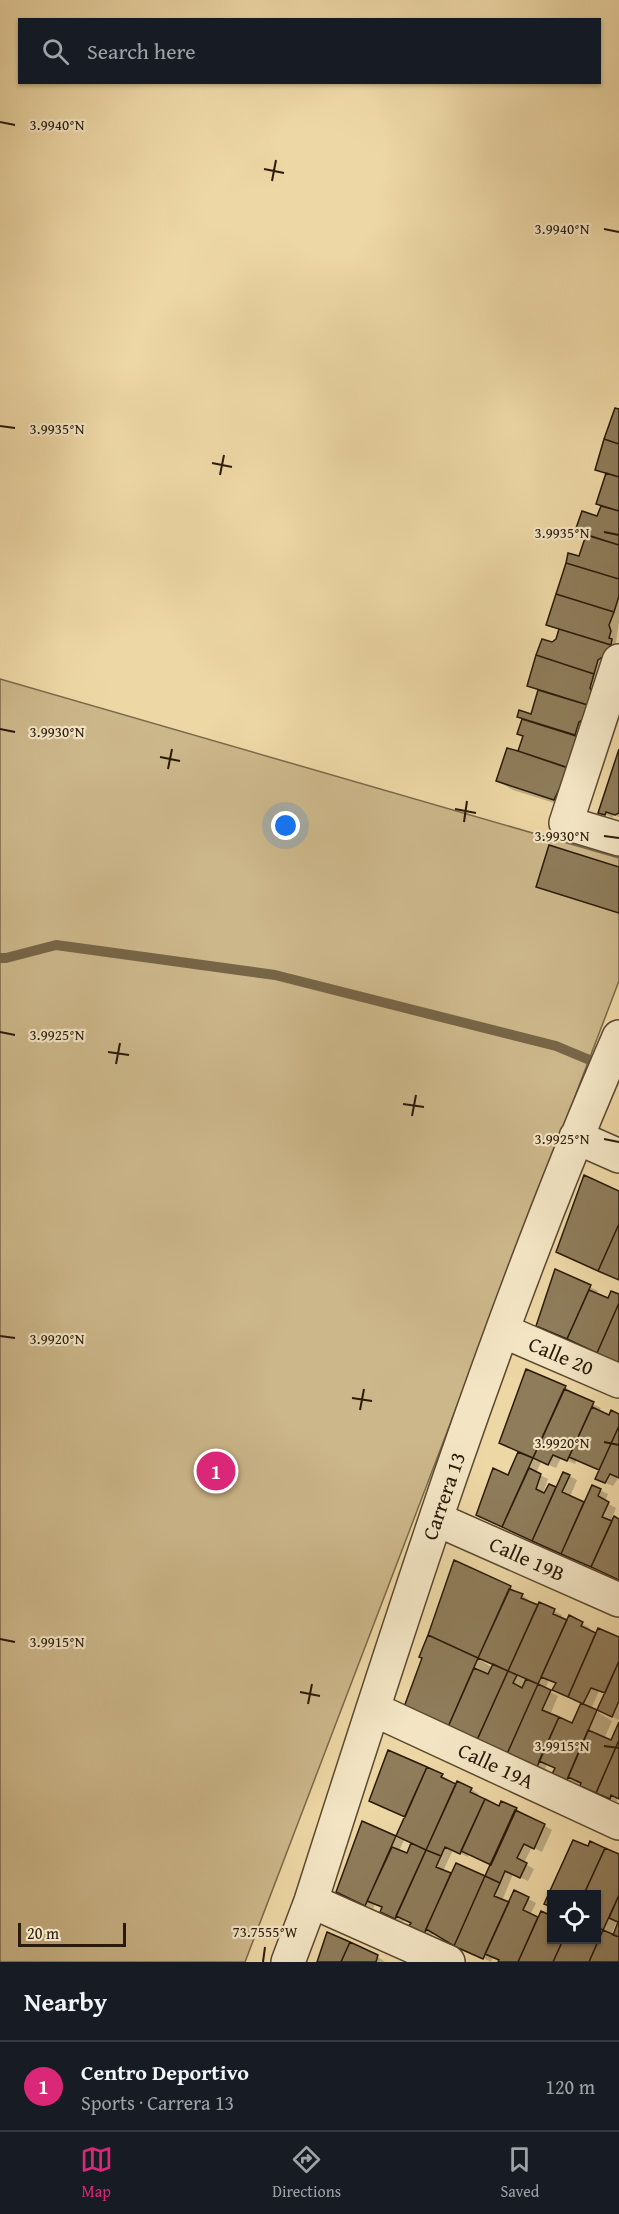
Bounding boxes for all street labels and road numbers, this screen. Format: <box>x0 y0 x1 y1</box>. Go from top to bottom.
street label: Calle 20 <box>524 1328 598 1383</box>
street label: Carrera 13 <box>414 1448 473 1544</box>
street label: Calle 19B <box>484 1528 570 1589</box>
street label: Calle 19A <box>453 1734 540 1797</box>

